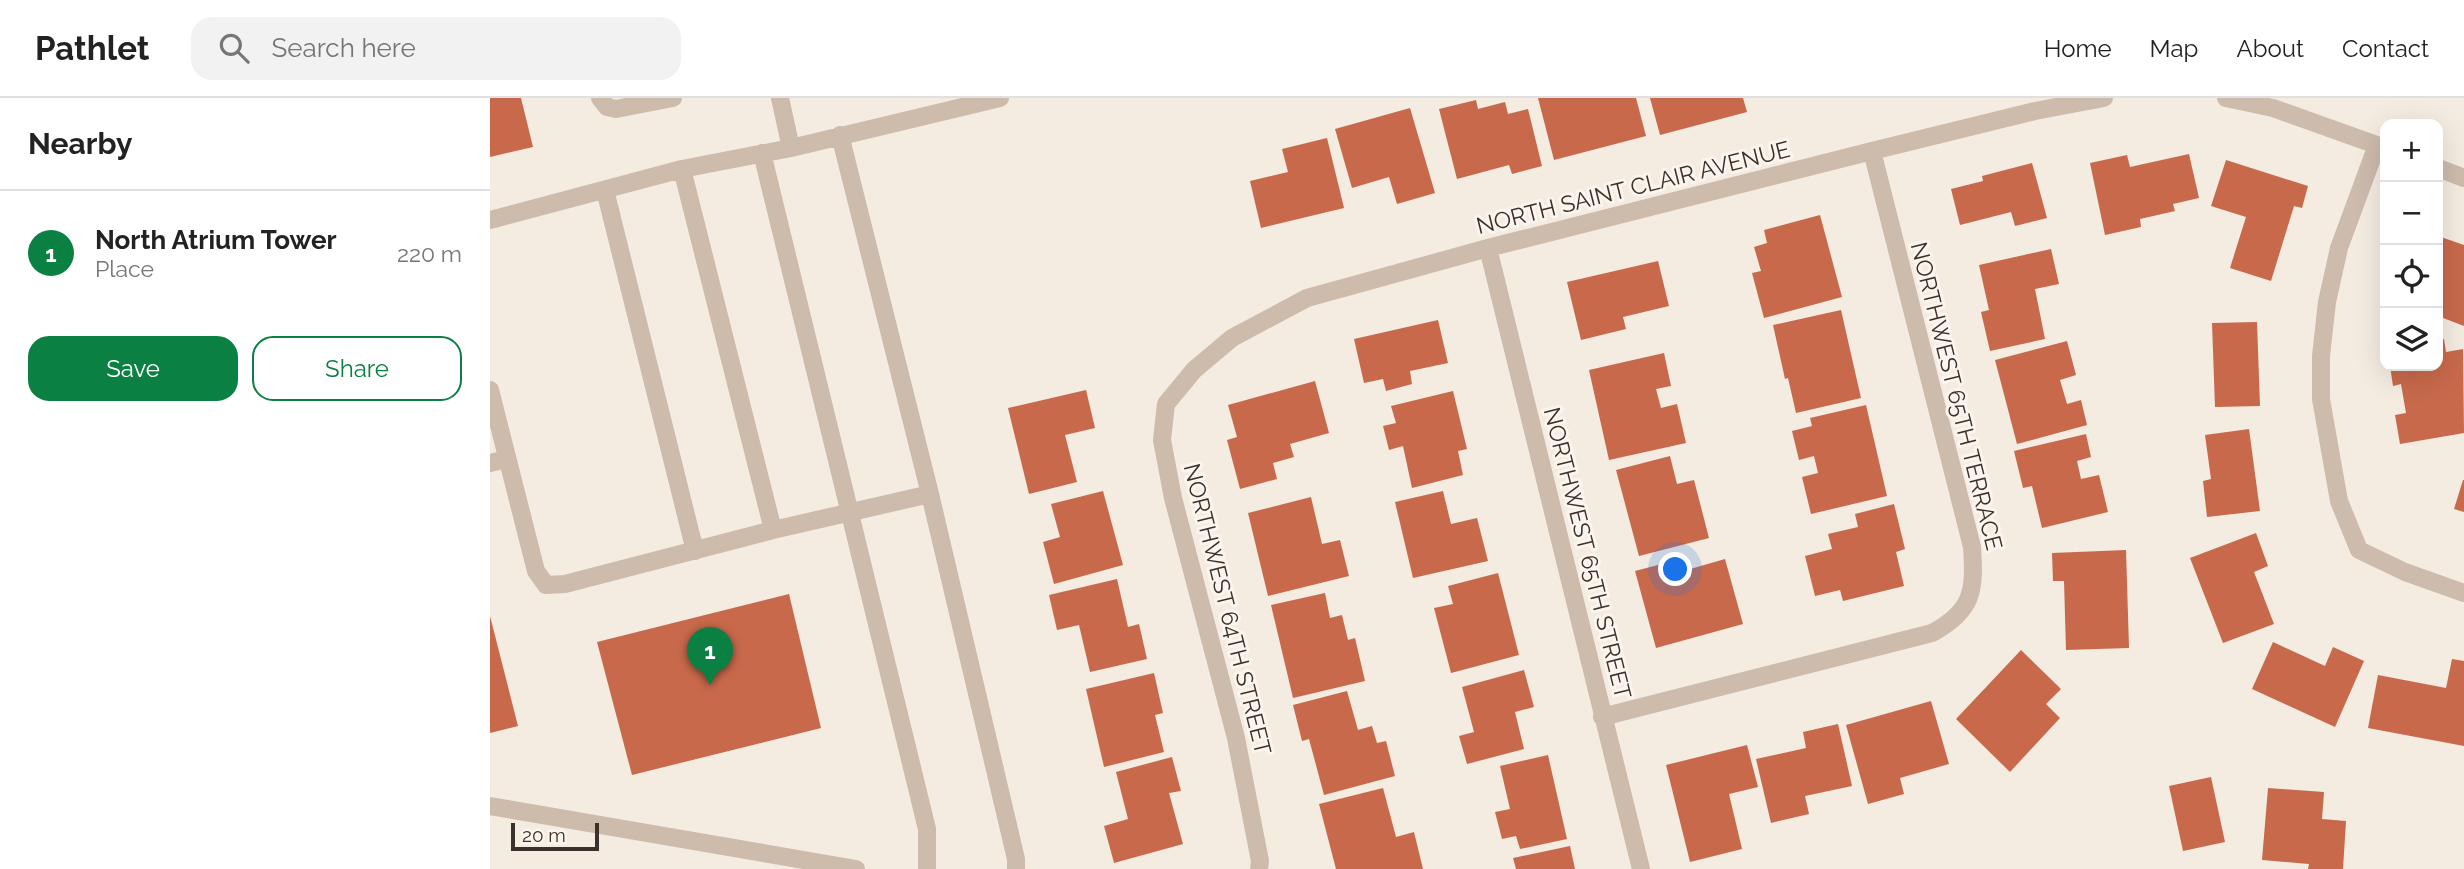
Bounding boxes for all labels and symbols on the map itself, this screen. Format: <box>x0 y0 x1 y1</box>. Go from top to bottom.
street label: NORTH SAINT CLAIR AVENUE <box>1473 135 1793 239</box>
street label: NORTHWEST 65TH TERRACE <box>1906 239 2008 553</box>
street label: NORTHWEST 65TH STREET <box>1539 404 1637 702</box>
street label: NORTHWEST 64TH STREET <box>1179 461 1277 757</box>
your location <box>1658 552 1692 586</box>
pin: 1 <box>687 627 733 685</box>
scale bar <box>511 820 598 852</box>

